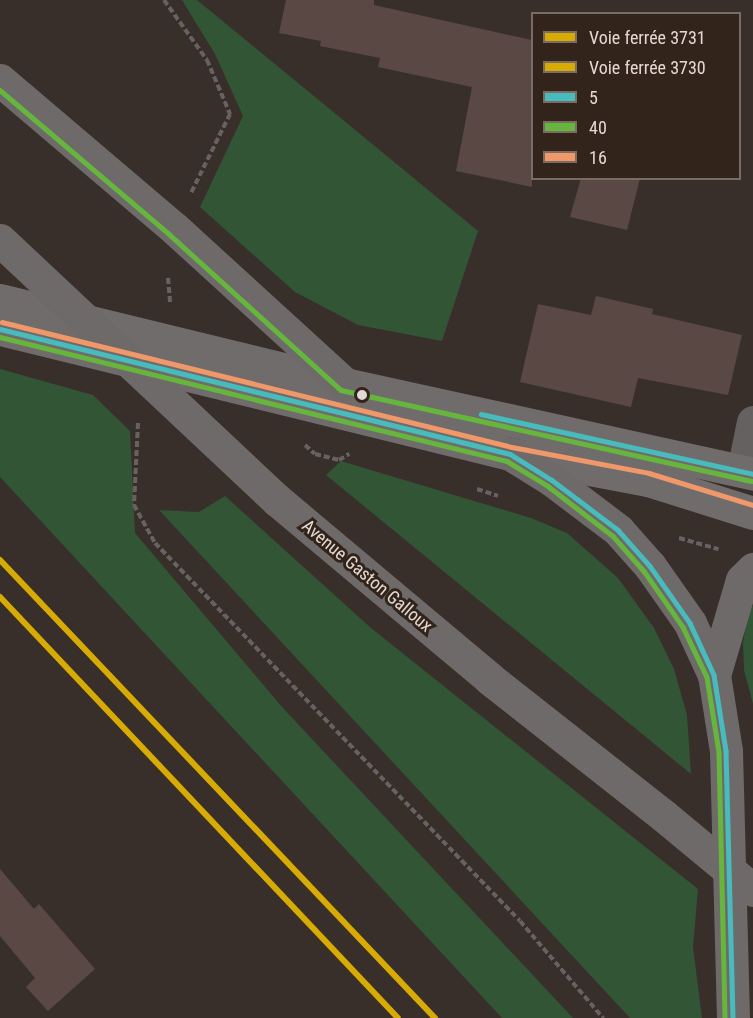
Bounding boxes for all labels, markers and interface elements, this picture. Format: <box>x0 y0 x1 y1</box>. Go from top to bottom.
legend <box>531 12 741 180</box>
text: Voie ferrée 3731 <box>589 27 706 48</box>
text: Voie ferrée 3730 <box>589 57 706 78</box>
text: 5 <box>589 87 598 108</box>
text: 40 <box>589 117 607 138</box>
text: 16 <box>589 147 607 168</box>
unlabelled marker <box>356 389 368 401</box>
street label: Avenue Gaston Galloux <box>297 515 437 637</box>

